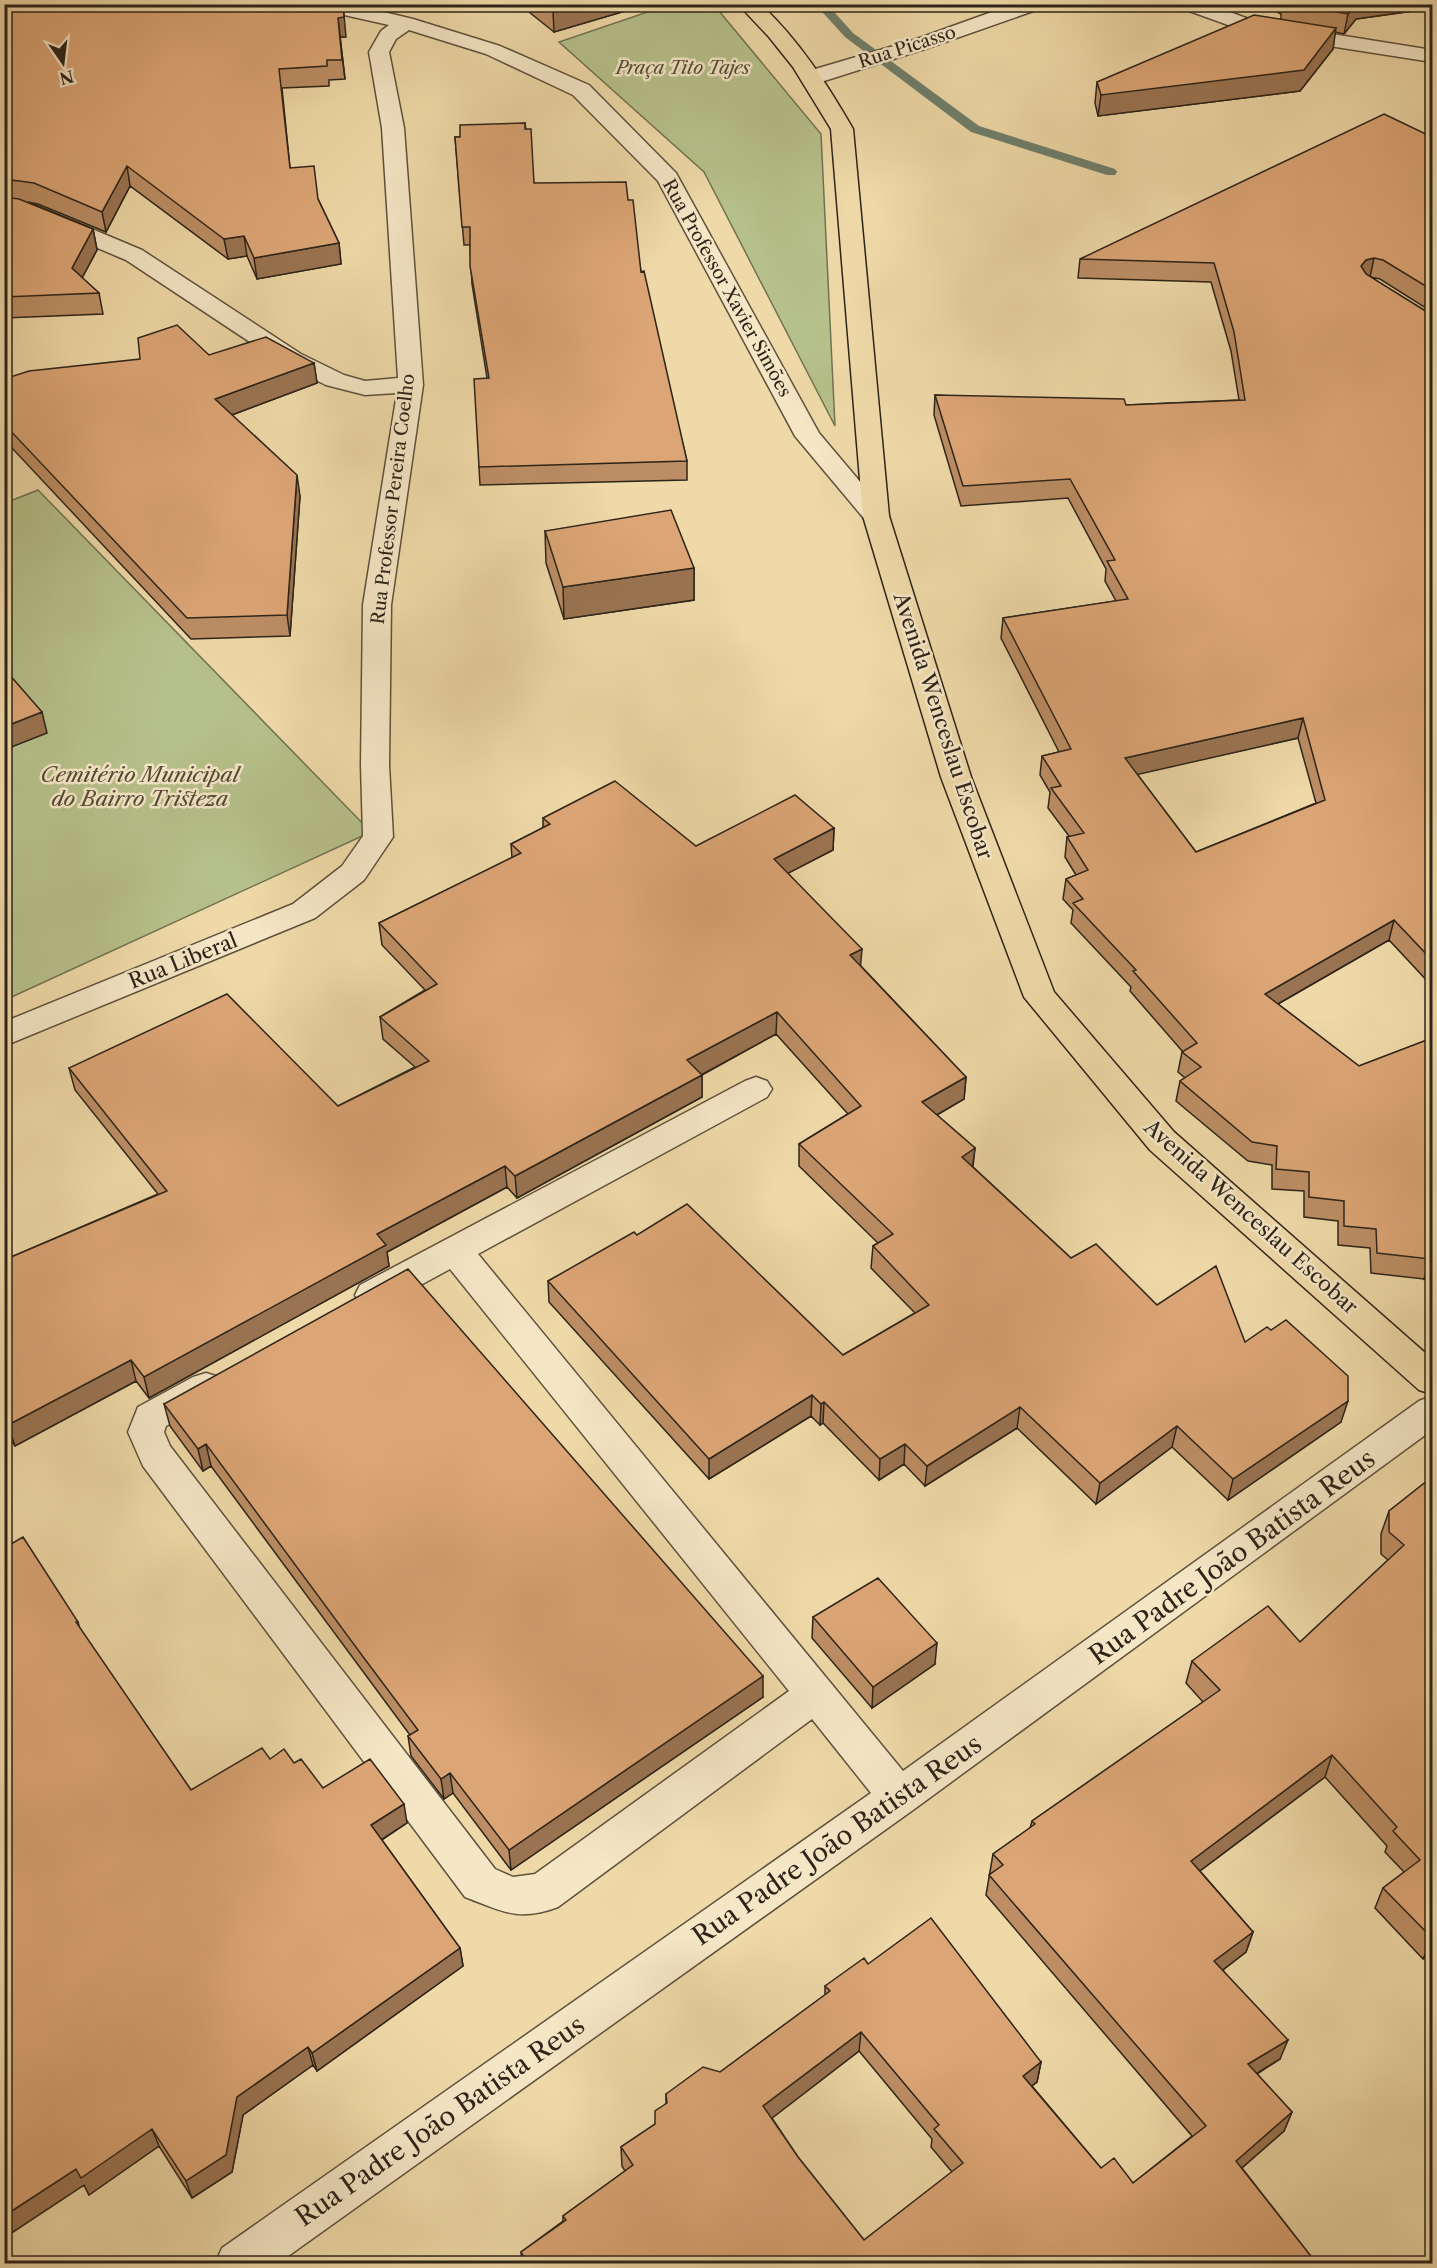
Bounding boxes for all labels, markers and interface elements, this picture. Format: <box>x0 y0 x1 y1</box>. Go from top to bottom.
street label: Rua Picasso <box>855 21 959 73</box>
north arrow <box>33 33 93 93</box>
park label: Praça Tito Tajes <box>614 57 750 79</box>
text: N <box>57 66 76 89</box>
street label: Rua Professor Xavier Simões <box>658 175 796 401</box>
street label: Rua Professor Pereira Coelho <box>367 373 419 625</box>
street label: Avenida Wenceslau Escobar <box>888 588 998 862</box>
park label: Cemitério Municipal do Bairro Tristeza <box>41 762 242 811</box>
street label: Rua Liberal <box>125 927 241 994</box>
street label: Avenida Wenceslau Escobar <box>1139 1113 1363 1319</box>
street label: Rua Padre João Batista Reus <box>1083 1442 1381 1672</box>
street label: Rua Padre João Batista Reus <box>686 1728 988 1952</box>
street label: Rua Padre João Batista Reus <box>289 2009 591 2233</box>

